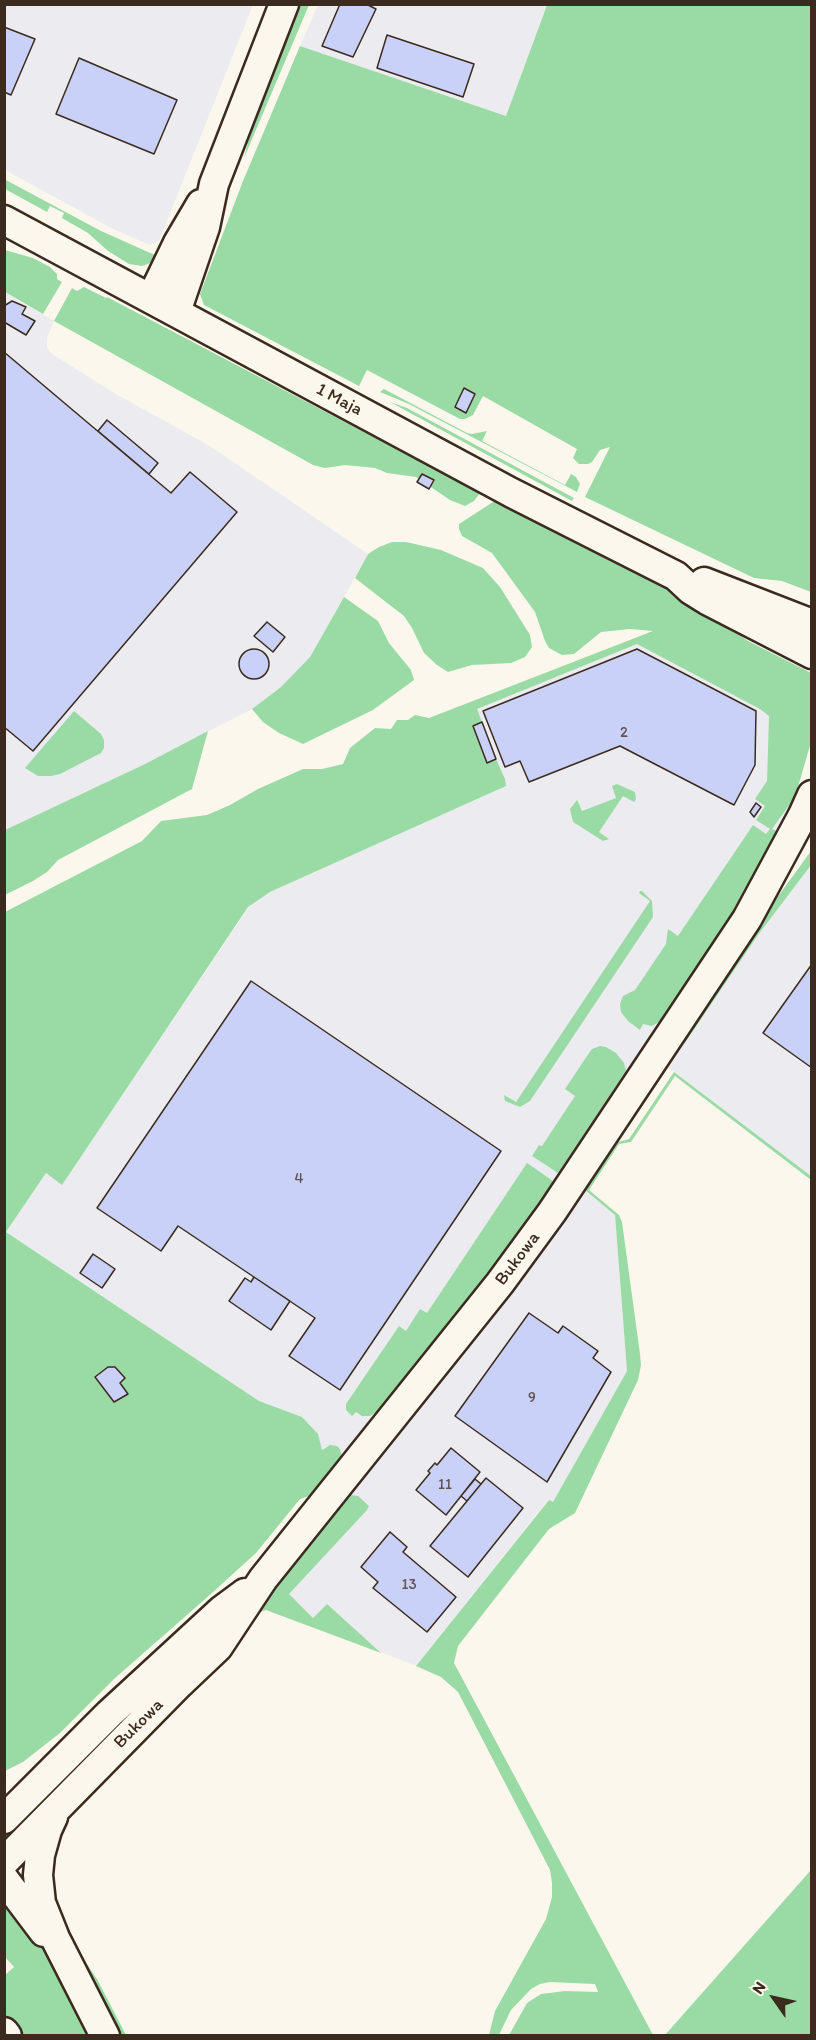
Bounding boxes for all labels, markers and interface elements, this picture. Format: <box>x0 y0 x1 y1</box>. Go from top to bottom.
street label: 1 Maja <box>312 379 366 421</box>
house number: 2 <box>620 724 628 742</box>
house number: 4 <box>294 1170 304 1188</box>
street label: Bukowa <box>491 1228 545 1290</box>
house number: 9 <box>528 1389 536 1407</box>
house number: 11 <box>438 1476 452 1494</box>
house number: 13 <box>401 1576 417 1594</box>
street label: Bukowa <box>110 1695 168 1753</box>
north arrow <box>744 1968 804 2028</box>
text: N <box>748 1978 770 1997</box>

